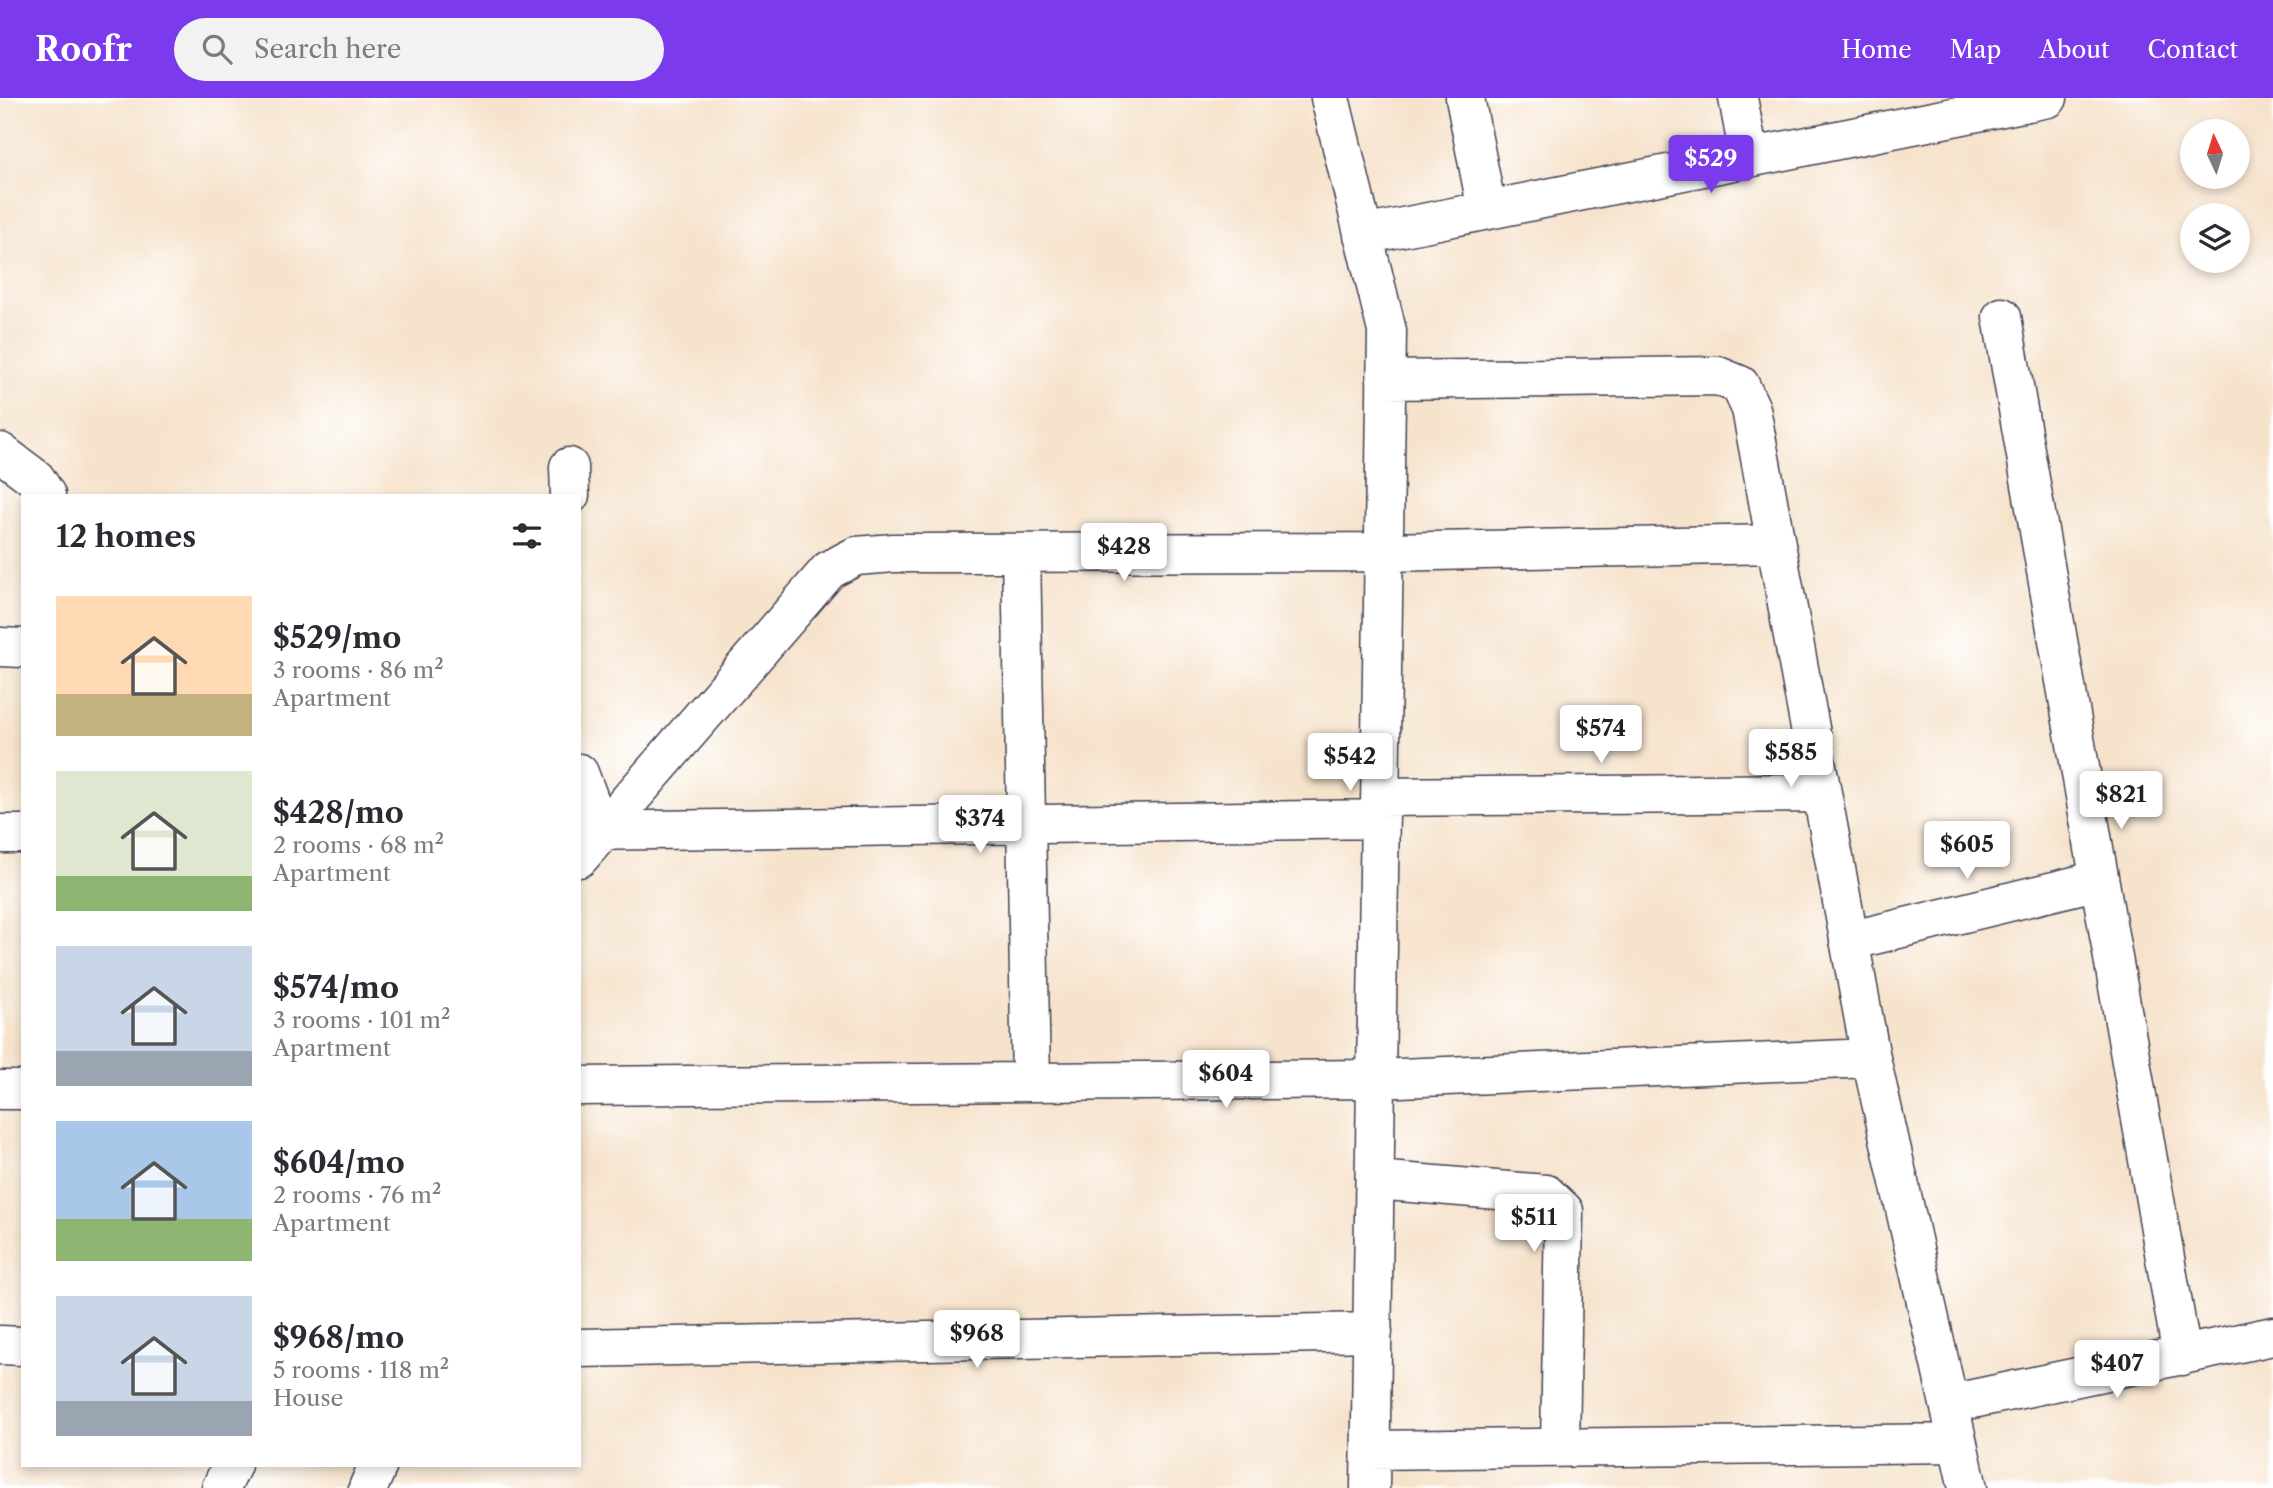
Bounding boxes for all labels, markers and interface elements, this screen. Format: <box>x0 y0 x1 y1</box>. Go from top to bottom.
search box <box>174 18 664 81</box>
text: Roofr <box>35 29 132 70</box>
icon: search <box>198 30 236 68</box>
text: Search here <box>254 33 401 65</box>
text: Home <box>1841 35 1912 64</box>
text: Map <box>1950 35 2001 64</box>
text: About <box>2039 35 2110 64</box>
text: Contact <box>2148 35 2238 64</box>
north arrow <box>2180 119 2250 189</box>
map controls <box>2180 119 2250 273</box>
pin: $529 <box>1670 136 1752 195</box>
text: $529 <box>1685 144 1737 172</box>
button: layers <box>2180 203 2250 273</box>
icon: filters <box>508 517 546 555</box>
text: 12 homes <box>56 518 196 555</box>
pin: $428 <box>1083 524 1165 583</box>
text: $428 <box>1097 532 1151 560</box>
text: $529/mo <box>273 619 401 656</box>
icon: home <box>112 624 196 708</box>
text: 3 rooms · 86 m² <box>273 656 444 684</box>
text: Apartment <box>273 684 391 712</box>
pin: $574 <box>1560 706 1642 765</box>
text: $574 <box>1576 714 1626 742</box>
pin: $585 <box>1750 730 1832 789</box>
pin: $542 <box>1309 734 1391 793</box>
text: $585 <box>1765 738 1817 766</box>
text: $542 <box>1324 742 1376 770</box>
pin: $821 <box>2080 772 2162 831</box>
text: $821 <box>2096 780 2146 808</box>
text: $428/mo <box>273 794 404 831</box>
pin: $374 <box>939 796 1021 855</box>
icon: home <box>112 799 196 883</box>
text: $374 <box>955 804 1005 832</box>
pin: $605 <box>1926 822 2008 881</box>
text: $605 <box>1940 830 1994 858</box>
text: 2 rooms · 68 m² <box>273 831 444 859</box>
text: Apartment <box>273 859 391 887</box>
text: $574/mo <box>273 969 399 1006</box>
icon: home <box>112 974 196 1058</box>
text: 3 rooms · 101 m² <box>273 1006 450 1034</box>
text: Apartment <box>273 1034 391 1062</box>
pin: $604 <box>1185 1051 1267 1110</box>
text: $604 <box>1199 1059 1253 1087</box>
text: $604/mo <box>273 1144 405 1181</box>
icon: home <box>112 1149 196 1233</box>
text: 2 rooms · 76 m² <box>273 1181 441 1209</box>
pin: $511 <box>1493 1194 1575 1254</box>
text: $511 <box>1511 1203 1557 1231</box>
text: Apartment <box>273 1209 391 1237</box>
pin: $968 <box>936 1310 1018 1370</box>
text: $968/mo <box>273 1319 404 1356</box>
text: $968 <box>950 1319 1004 1347</box>
icon: home <box>112 1324 196 1408</box>
pin: $407 <box>2076 1340 2158 1400</box>
text: $407 <box>2090 1349 2144 1377</box>
text: 5 rooms · 118 m² <box>273 1356 449 1384</box>
text: House <box>273 1384 343 1412</box>

